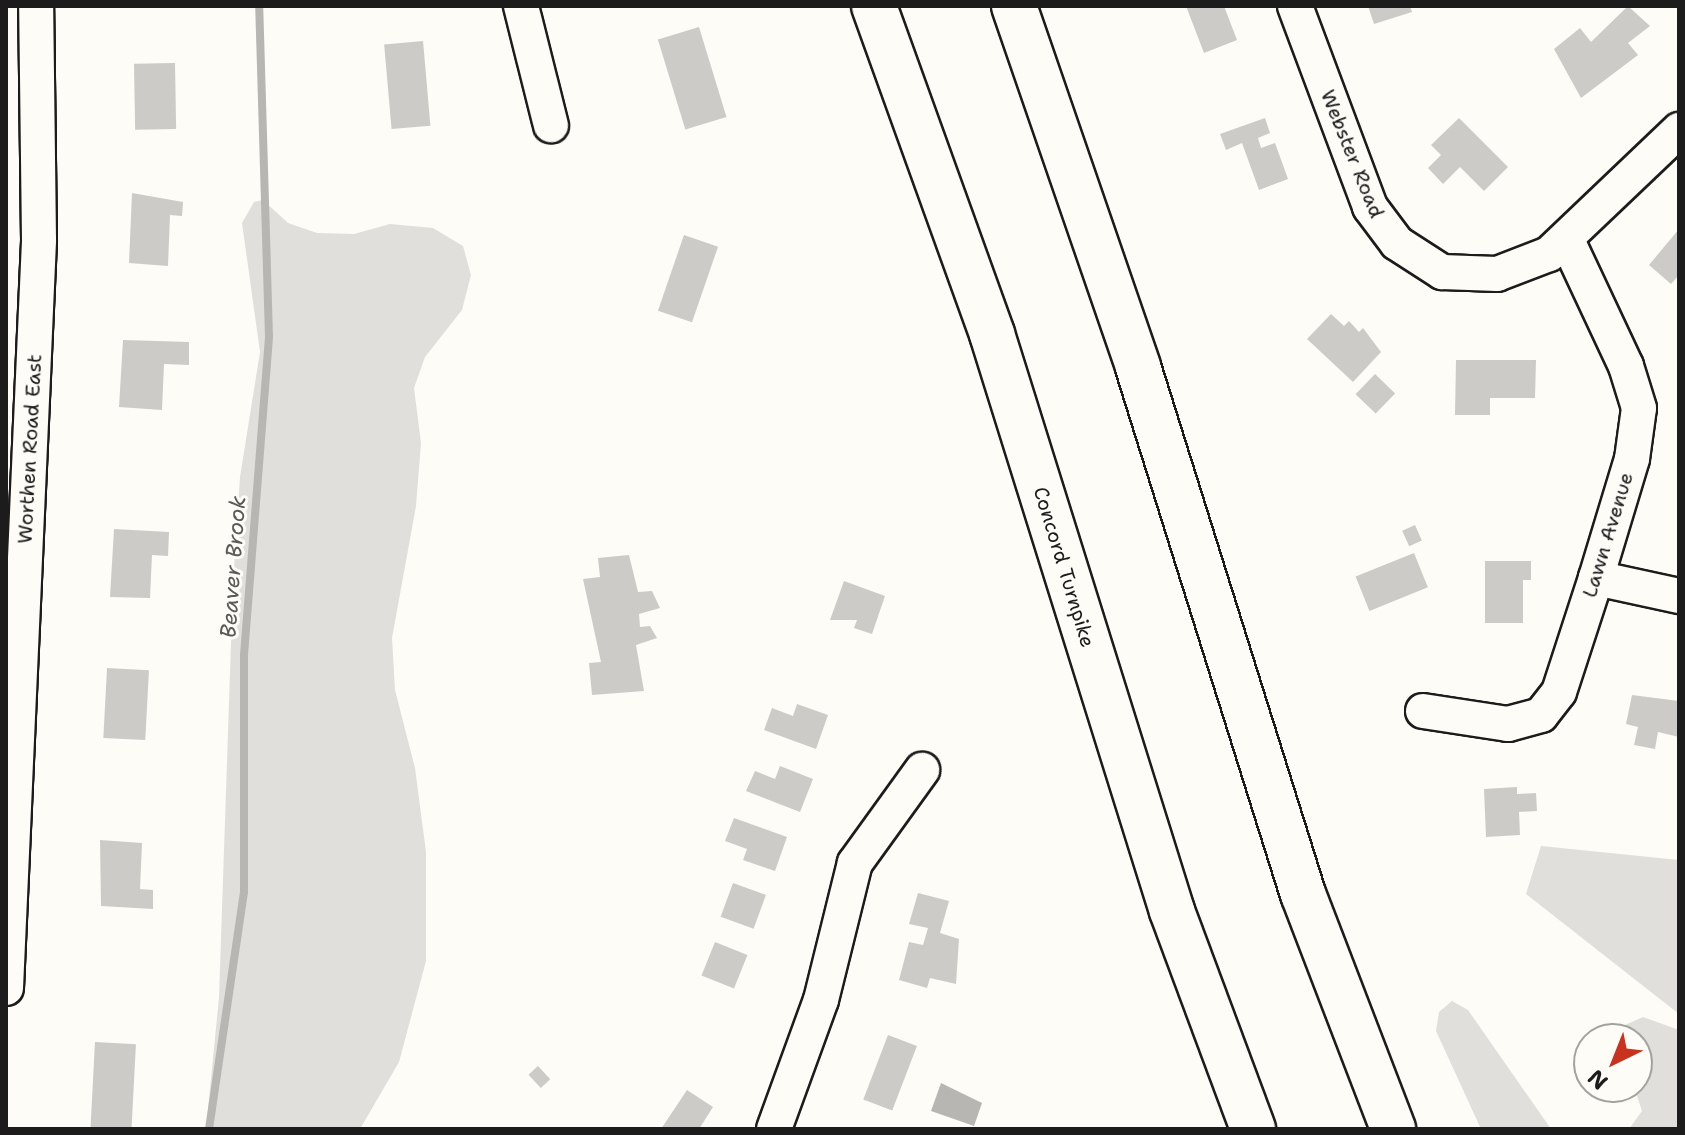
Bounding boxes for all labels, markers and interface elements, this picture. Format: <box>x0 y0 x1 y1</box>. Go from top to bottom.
street label: Webster Road <box>1315 86 1389 222</box>
street label: Worthen Road East <box>13 354 47 544</box>
street label: Lawn Avenue <box>1578 470 1638 600</box>
street label: Concord Turnpike <box>1028 484 1100 650</box>
water label: Beaver Brook <box>215 495 251 639</box>
north arrow <box>1573 1023 1653 1103</box>
text: N <box>1581 1063 1614 1096</box>

